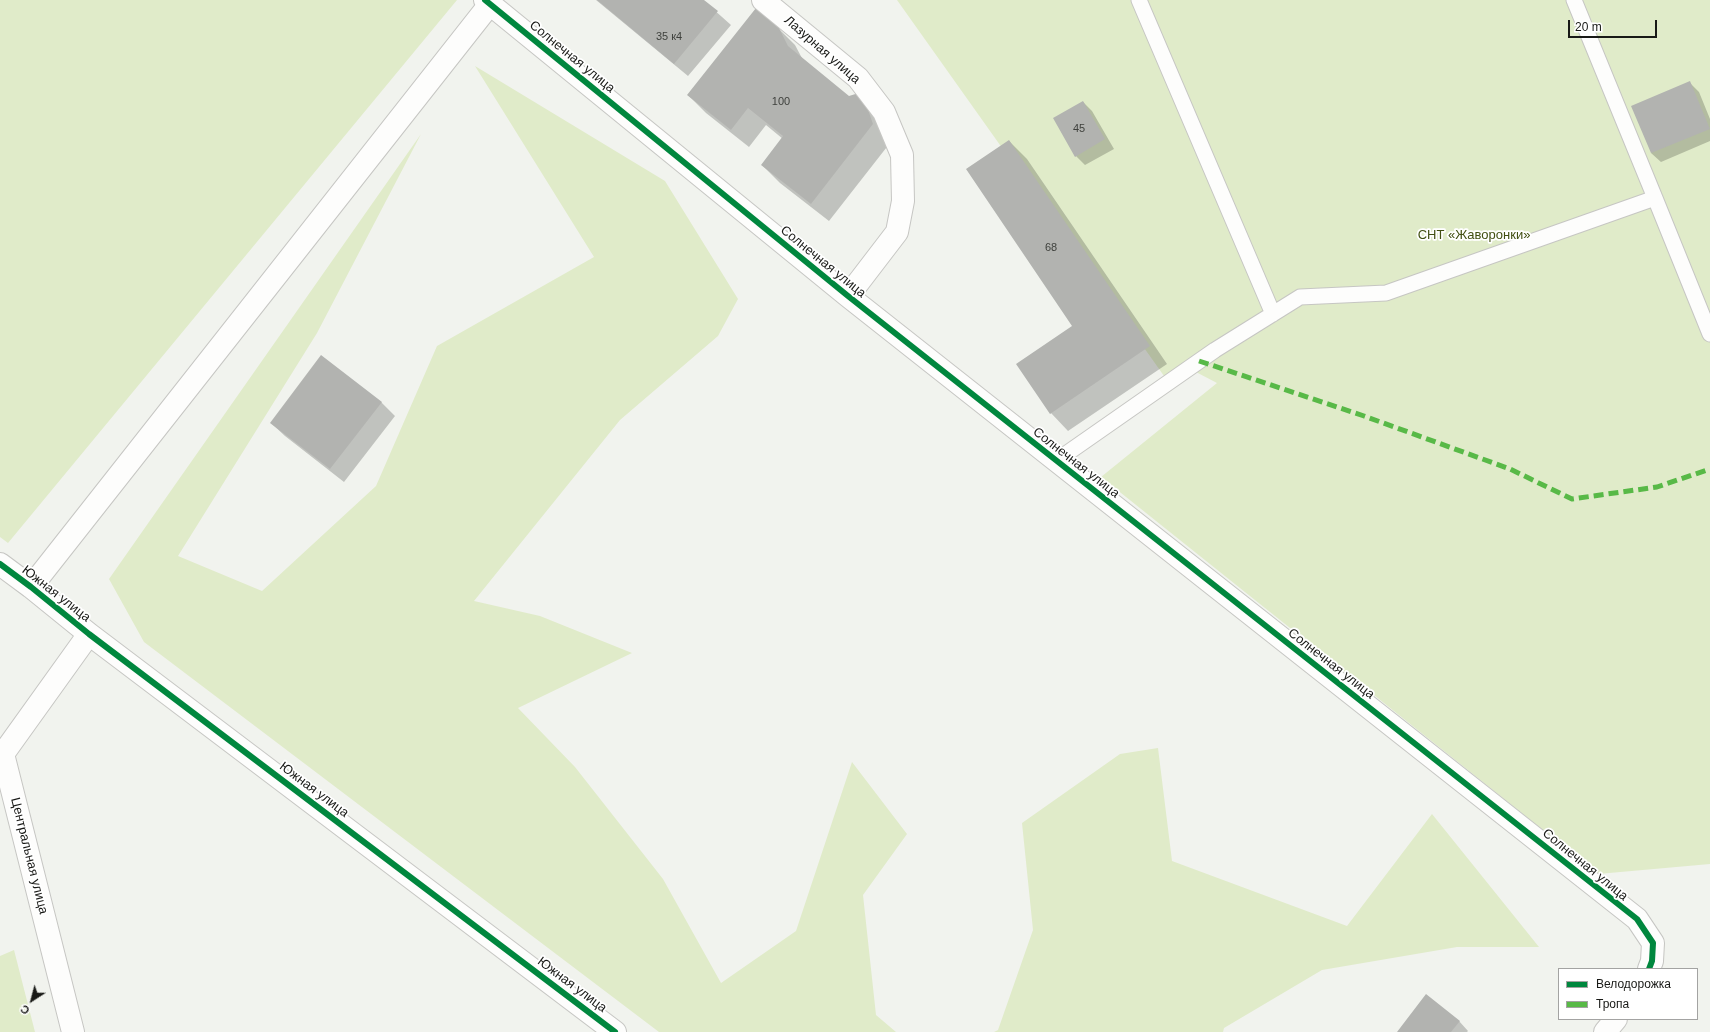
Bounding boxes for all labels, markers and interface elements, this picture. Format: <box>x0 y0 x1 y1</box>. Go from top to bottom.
scale bar <box>1570 12 1659 38</box>
street label: Лазурная улица <box>781 13 863 87</box>
street label: Солнечная улица <box>526 18 618 96</box>
text: 20 m <box>1575 20 1602 34</box>
house number: 35 к4 <box>656 30 682 44</box>
house number: 100 <box>772 95 790 109</box>
house number: 45 <box>1073 122 1085 136</box>
street label: Солнечная улица <box>777 223 869 301</box>
park label: СНТ «Жаворонки» <box>1418 227 1530 243</box>
house number: 68 <box>1045 241 1057 255</box>
street label: Солнечная улица <box>1030 424 1122 502</box>
street label: Южная улица <box>19 562 93 626</box>
street label: Солнечная улица <box>1285 625 1377 703</box>
street label: Южная улица <box>276 759 352 821</box>
street label: Центральная улица <box>7 796 51 916</box>
street label: Солнечная улица <box>1539 826 1631 904</box>
street label: Южная улица <box>534 954 610 1016</box>
legend <box>1558 968 1698 1020</box>
text: Велодорожка <box>1596 977 1671 991</box>
north arrow <box>12 980 52 1020</box>
text: Тропа <box>1596 997 1629 1011</box>
text: С <box>18 1003 32 1017</box>

